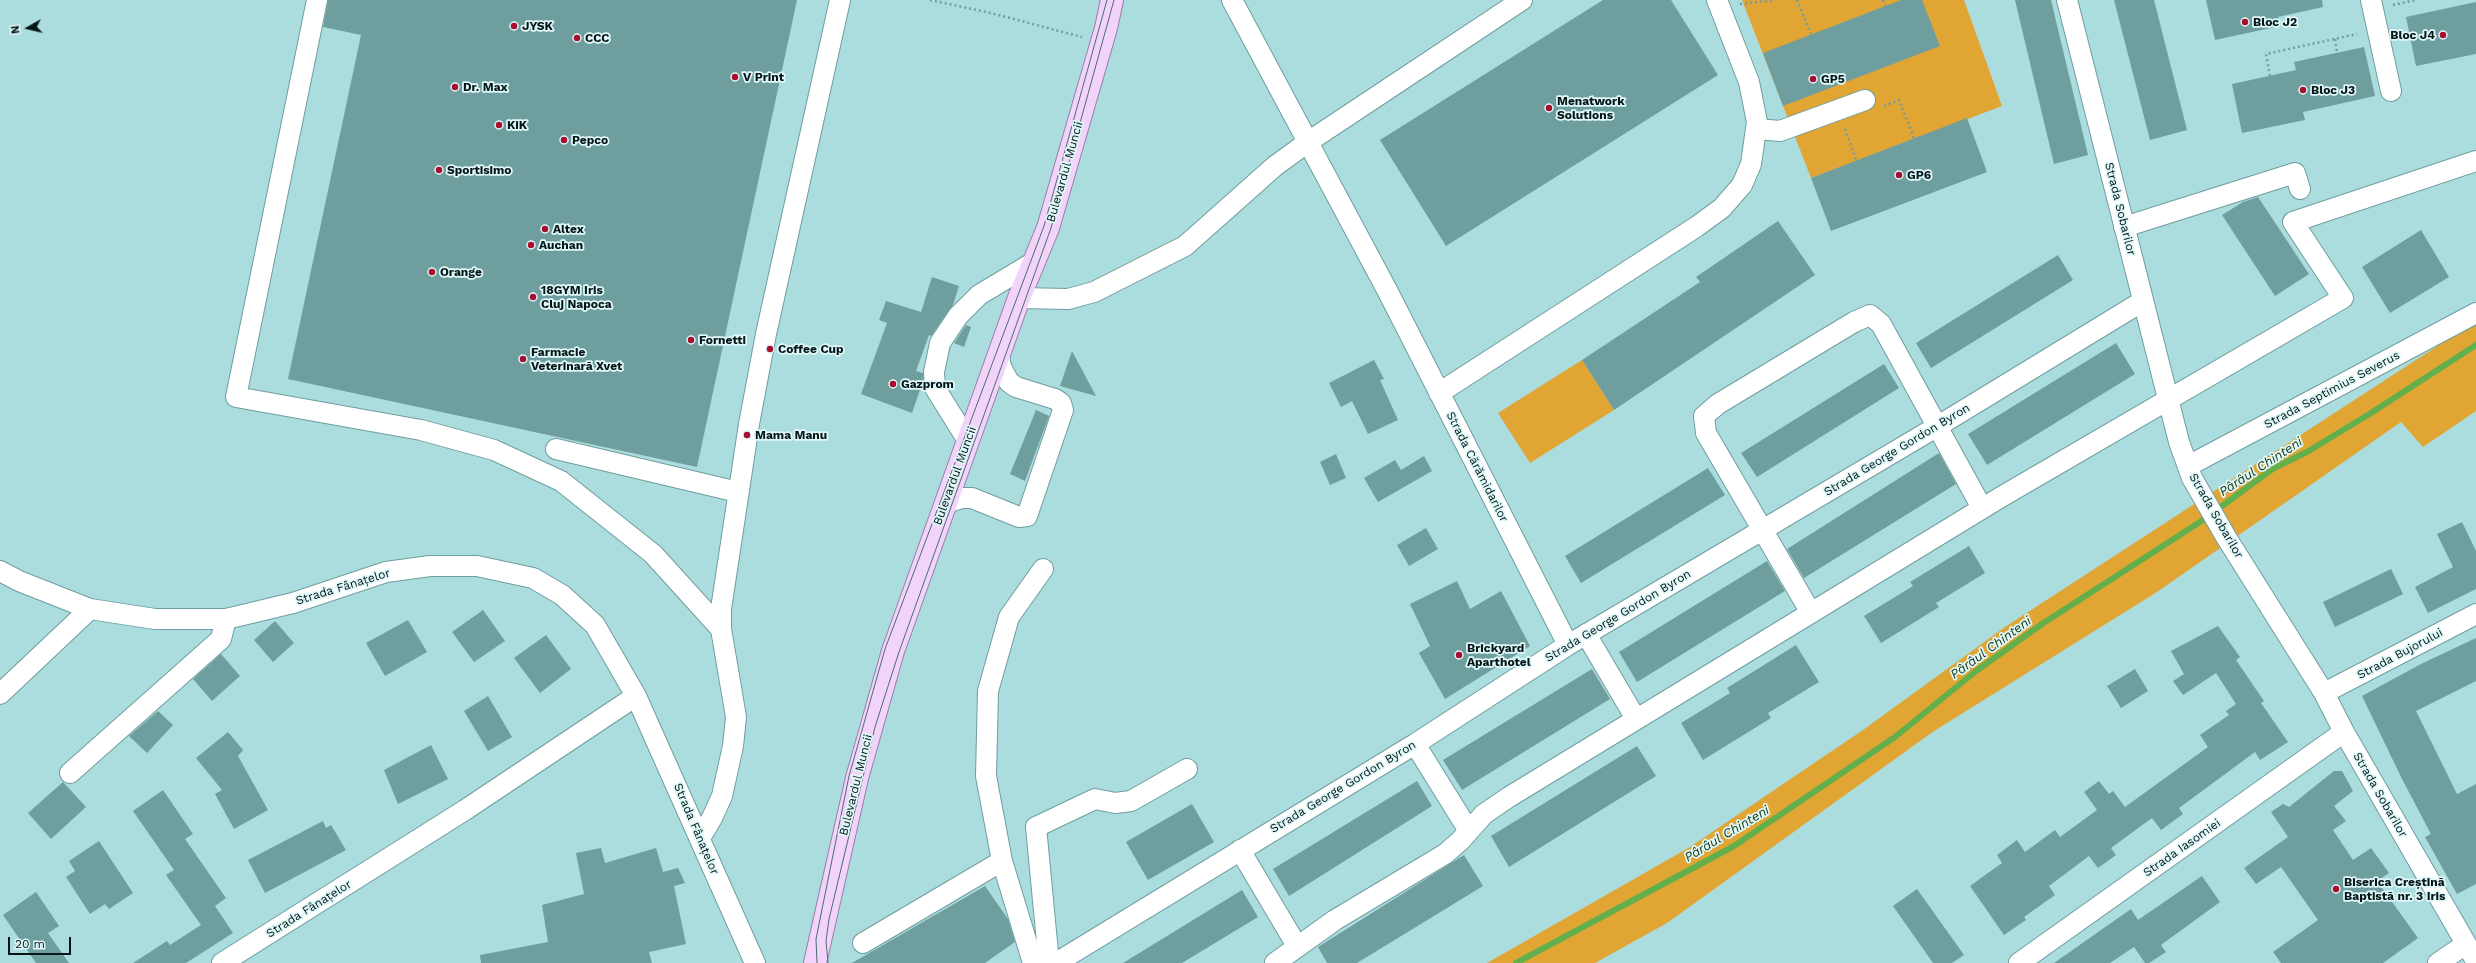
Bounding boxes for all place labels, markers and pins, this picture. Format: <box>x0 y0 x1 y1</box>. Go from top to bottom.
place label: Bloc J2 <box>2253 15 2297 29</box>
marker: Bloc J2 <box>2240 17 2250 27</box>
place label: JYSK <box>522 19 553 33</box>
marker: JYSK <box>509 21 519 31</box>
place label: Bloc J4 <box>2390 28 2435 42</box>
marker: Bloc J4 <box>2438 30 2448 40</box>
place label: CCC <box>585 31 610 45</box>
marker: CCC <box>572 33 582 43</box>
place label: V Print <box>743 70 784 84</box>
marker: V Print <box>730 72 740 82</box>
place label: GP5 <box>1821 72 1845 86</box>
marker: GP5 <box>1808 74 1818 84</box>
place label: Dr. Max <box>463 80 508 94</box>
marker: Dr. Max <box>450 82 460 92</box>
place label: Bloc J3 <box>2311 83 2355 97</box>
marker: Bloc J3 <box>2298 85 2308 95</box>
place label: Menatwork Solutions <box>1557 94 1625 122</box>
marker: Menatwork Solutions <box>1544 103 1554 113</box>
place label: KiK <box>507 118 527 132</box>
marker: KiK <box>494 120 504 130</box>
place label: Pepco <box>572 133 608 147</box>
marker: Pepco <box>559 135 569 145</box>
place label: Sportisimo <box>447 163 512 177</box>
marker: Sportisimo <box>434 165 444 175</box>
place label: GP6 <box>1907 168 1931 182</box>
marker: GP6 <box>1894 170 1904 180</box>
place label: Altex <box>553 222 584 236</box>
marker: Altex <box>540 224 550 234</box>
place label: Auchan <box>539 238 583 252</box>
marker: Auchan <box>526 240 536 250</box>
place label: Orange <box>440 265 482 279</box>
marker: Orange <box>427 267 437 277</box>
place label: 18GYM Iris Cluj Napoca <box>541 283 612 311</box>
marker: 18GYM Iris Cluj Napoca <box>528 292 538 302</box>
place label: Fornetti <box>699 333 746 347</box>
marker: Fornetti <box>686 335 696 345</box>
place label: Coffee Cup <box>778 342 844 356</box>
marker: Coffee Cup <box>765 344 775 354</box>
place label: Farmacie Veterinară Xvet <box>531 345 622 373</box>
marker: Farmacie Veterinară Xvet <box>518 354 528 364</box>
place label: Gazprom <box>901 377 954 391</box>
marker: Gazprom <box>888 379 898 389</box>
place label: Mama Manu <box>755 428 827 442</box>
marker: Mama Manu <box>742 430 752 440</box>
place label: Brickyard Aparthotel <box>1467 641 1531 669</box>
marker: Brickyard Aparthotel <box>1454 650 1464 660</box>
place label: Biserica Creștină Baptistă nr. 3 Iris <box>2344 875 2445 903</box>
marker: Biserica Creștină Baptistă nr. 3 Iris <box>2331 884 2341 894</box>

